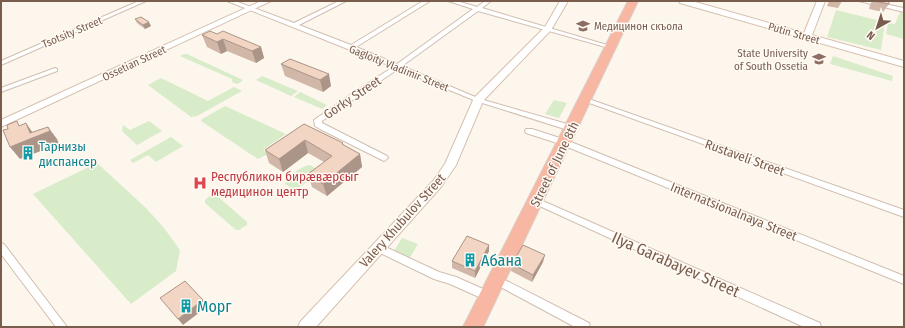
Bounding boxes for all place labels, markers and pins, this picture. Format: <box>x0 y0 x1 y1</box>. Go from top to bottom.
school or university icon: Медицинон скъола <box>575 18 591 34</box>
place label: Медицинон скъола <box>594 20 683 33</box>
place label: State University of South Ossetia <box>734 47 808 73</box>
school or university icon: State University of South Ossetia <box>811 51 827 67</box>
place label: Тарнизы диспансер <box>39 139 97 169</box>
building icon: Тарнизы диспансер <box>20 145 36 161</box>
place label: Республикон бирæвæрсыг медицинон центр <box>211 169 359 199</box>
hospital icon: Республикон бирæвæрсыг медицинон центр <box>192 175 208 191</box>
place label: Абана <box>481 251 522 270</box>
building icon: Абана <box>462 252 478 268</box>
place label: Морг <box>197 297 232 316</box>
building icon: Морг <box>178 298 194 314</box>

